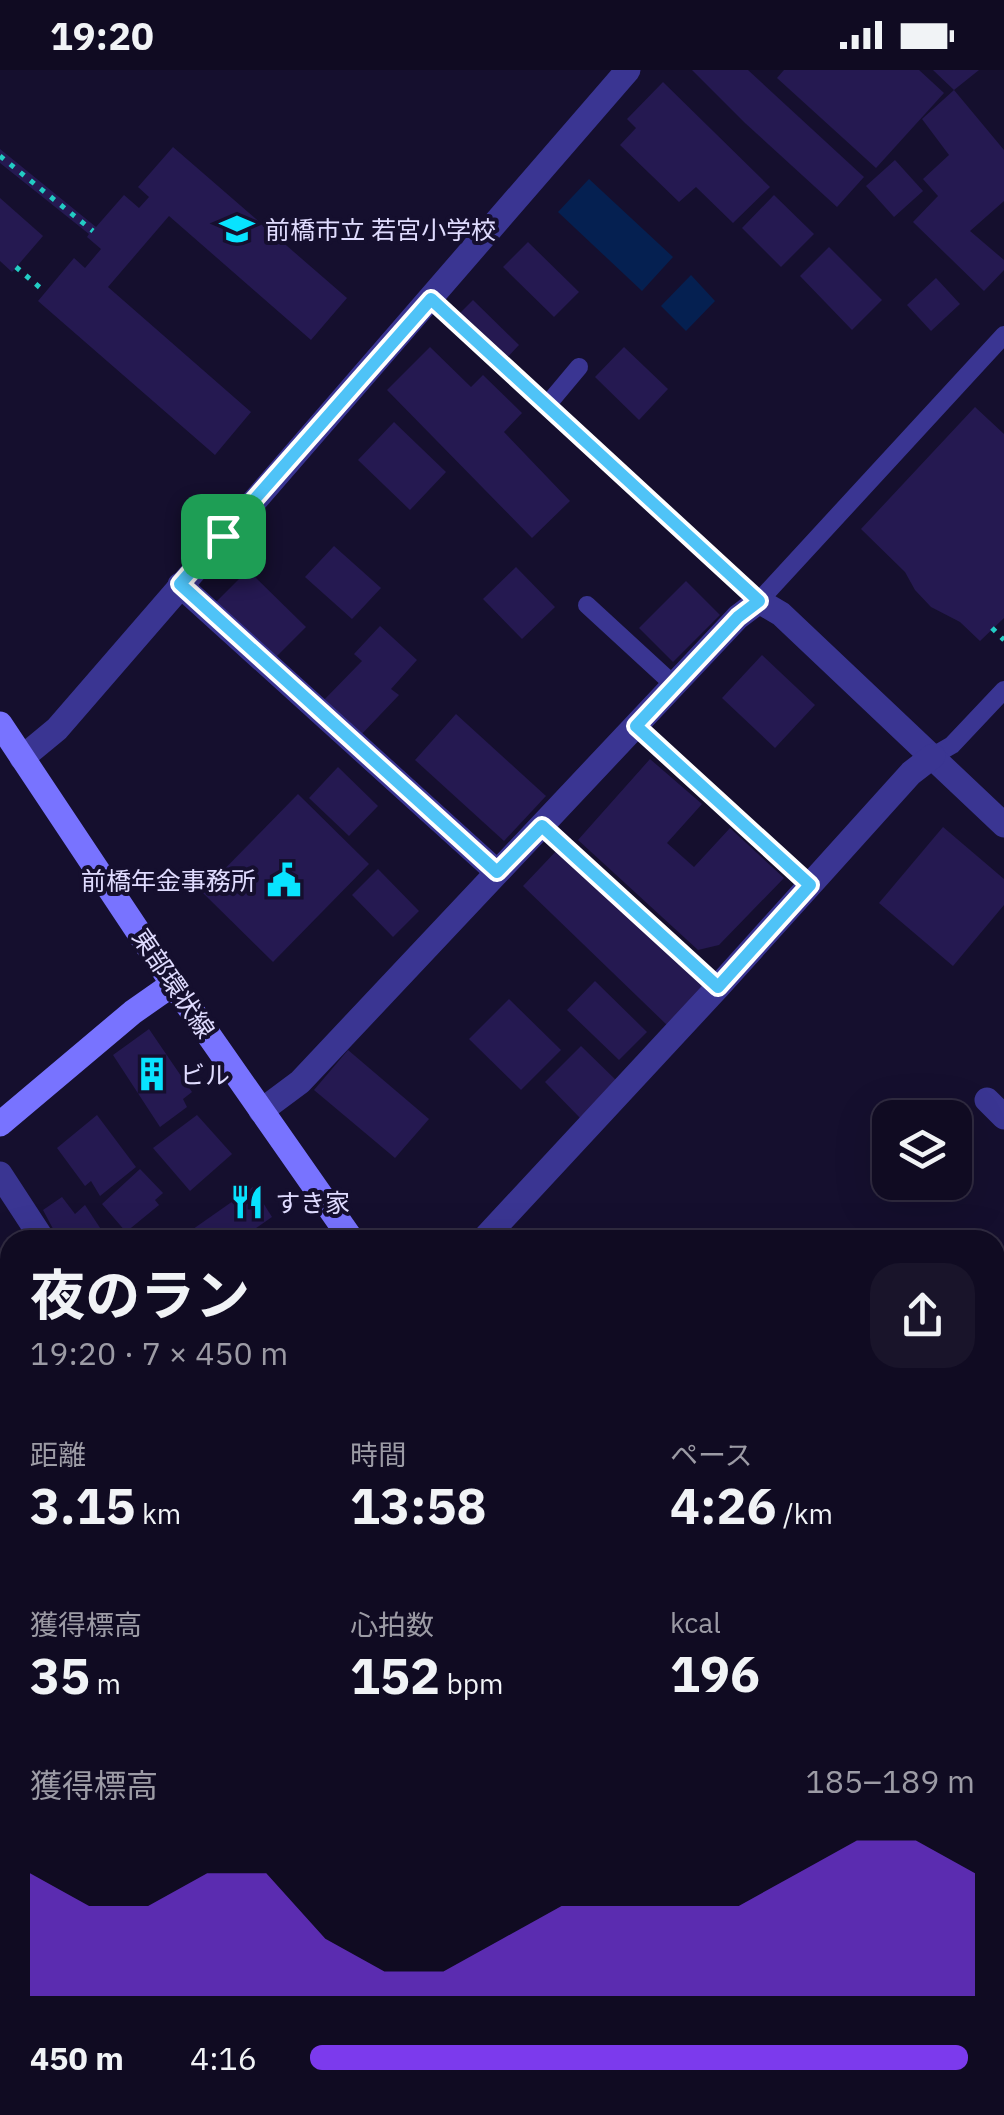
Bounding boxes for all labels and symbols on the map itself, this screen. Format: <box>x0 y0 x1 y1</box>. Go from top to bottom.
school or university icon: 前橋市立 若宮小学校 <box>218 210 256 248</box>
place label: 前橋市立 若宮小学校 <box>265 213 496 246</box>
pin <box>181 494 266 579</box>
public building icon: 前橋年金事務所 <box>265 861 303 899</box>
place label: 前橋年金事務所 <box>81 864 256 897</box>
street label: 東部環状線 <box>125 922 223 1044</box>
building icon: ビル <box>133 1055 171 1093</box>
place label: ビル <box>180 1058 230 1091</box>
restaurant icon: すき家 <box>228 1183 266 1221</box>
place label: すき家 <box>275 1186 350 1219</box>

